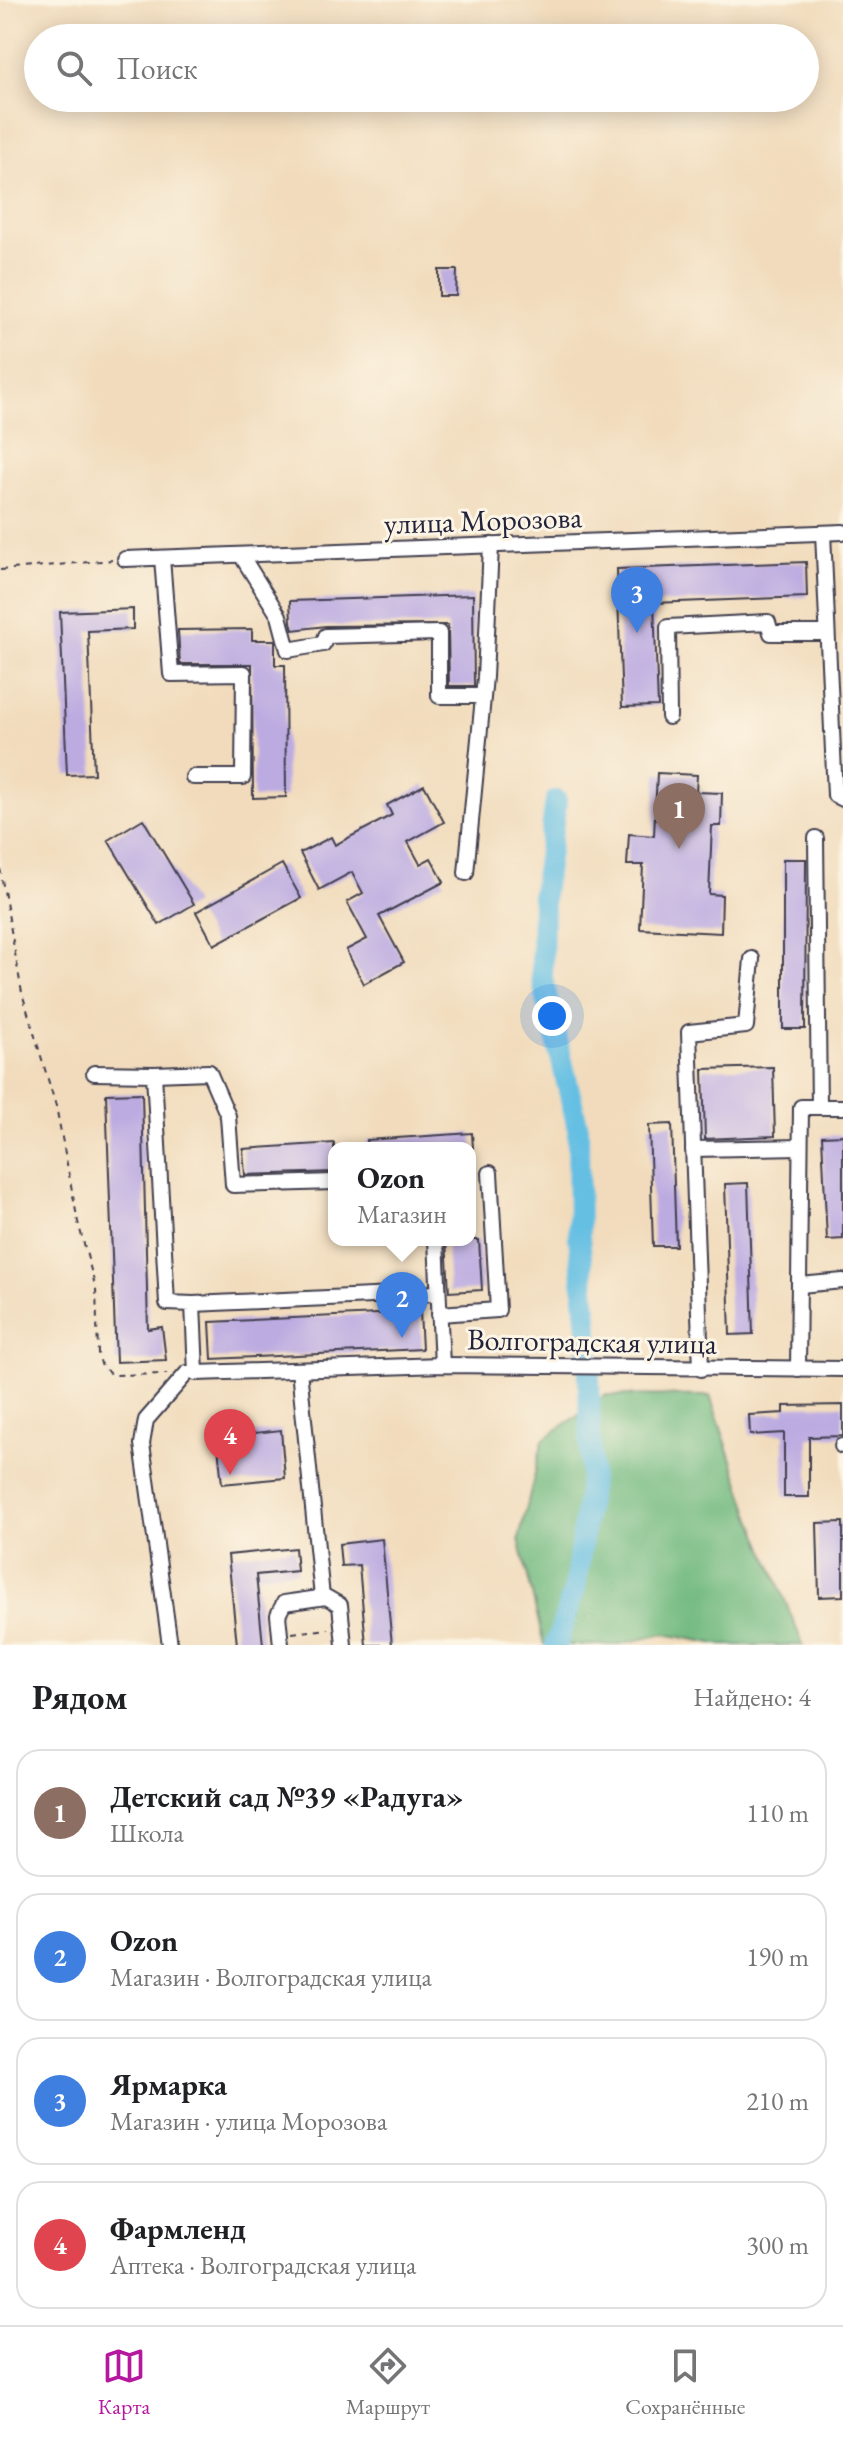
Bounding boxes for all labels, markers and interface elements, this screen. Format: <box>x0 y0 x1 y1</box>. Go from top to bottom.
search box <box>24 24 819 112</box>
icon: search <box>52 46 96 90</box>
text: Поиск <box>116 49 198 88</box>
street label: улица Морозова <box>383 497 583 543</box>
pin: 3 <box>611 567 663 633</box>
pin: 1 <box>653 783 705 849</box>
your location <box>532 996 572 1036</box>
popup <box>328 1142 476 1246</box>
text: Ozon <box>357 1158 425 1197</box>
text: Магазин <box>357 1197 447 1231</box>
pin: 2 <box>376 1272 428 1338</box>
street label: Волгоградская улица <box>467 1319 717 1363</box>
pin: 4 <box>204 1409 256 1475</box>
text: Рядом <box>32 1675 127 1719</box>
text: Найдено: 4 <box>693 1680 811 1714</box>
text: Детский сад №39 «Радуга» <box>110 1777 463 1816</box>
text: 1 <box>53 1796 67 1830</box>
text: 110 m <box>746 1796 809 1830</box>
text: Школа <box>110 1816 184 1850</box>
text: Ozon <box>110 1921 178 1960</box>
text: 2 <box>53 1940 67 1974</box>
text: 190 m <box>746 1940 809 1974</box>
text: Магазин · Волгоградская улица <box>110 1960 432 1994</box>
text: Ярмарка <box>110 2065 227 2104</box>
text: 3 <box>53 2084 67 2118</box>
text: 210 m <box>746 2084 809 2118</box>
text: Магазин · улица Морозова <box>110 2104 387 2138</box>
text: Фармленд <box>110 2209 246 2248</box>
text: 4 <box>53 2228 67 2262</box>
text: 300 m <box>746 2228 809 2262</box>
text: Аптека · Волгоградская улица <box>110 2248 416 2282</box>
tab: Карта <box>98 2344 150 2421</box>
tab: Маршрут <box>346 2344 430 2421</box>
tab: Сохранённые <box>625 2344 745 2421</box>

